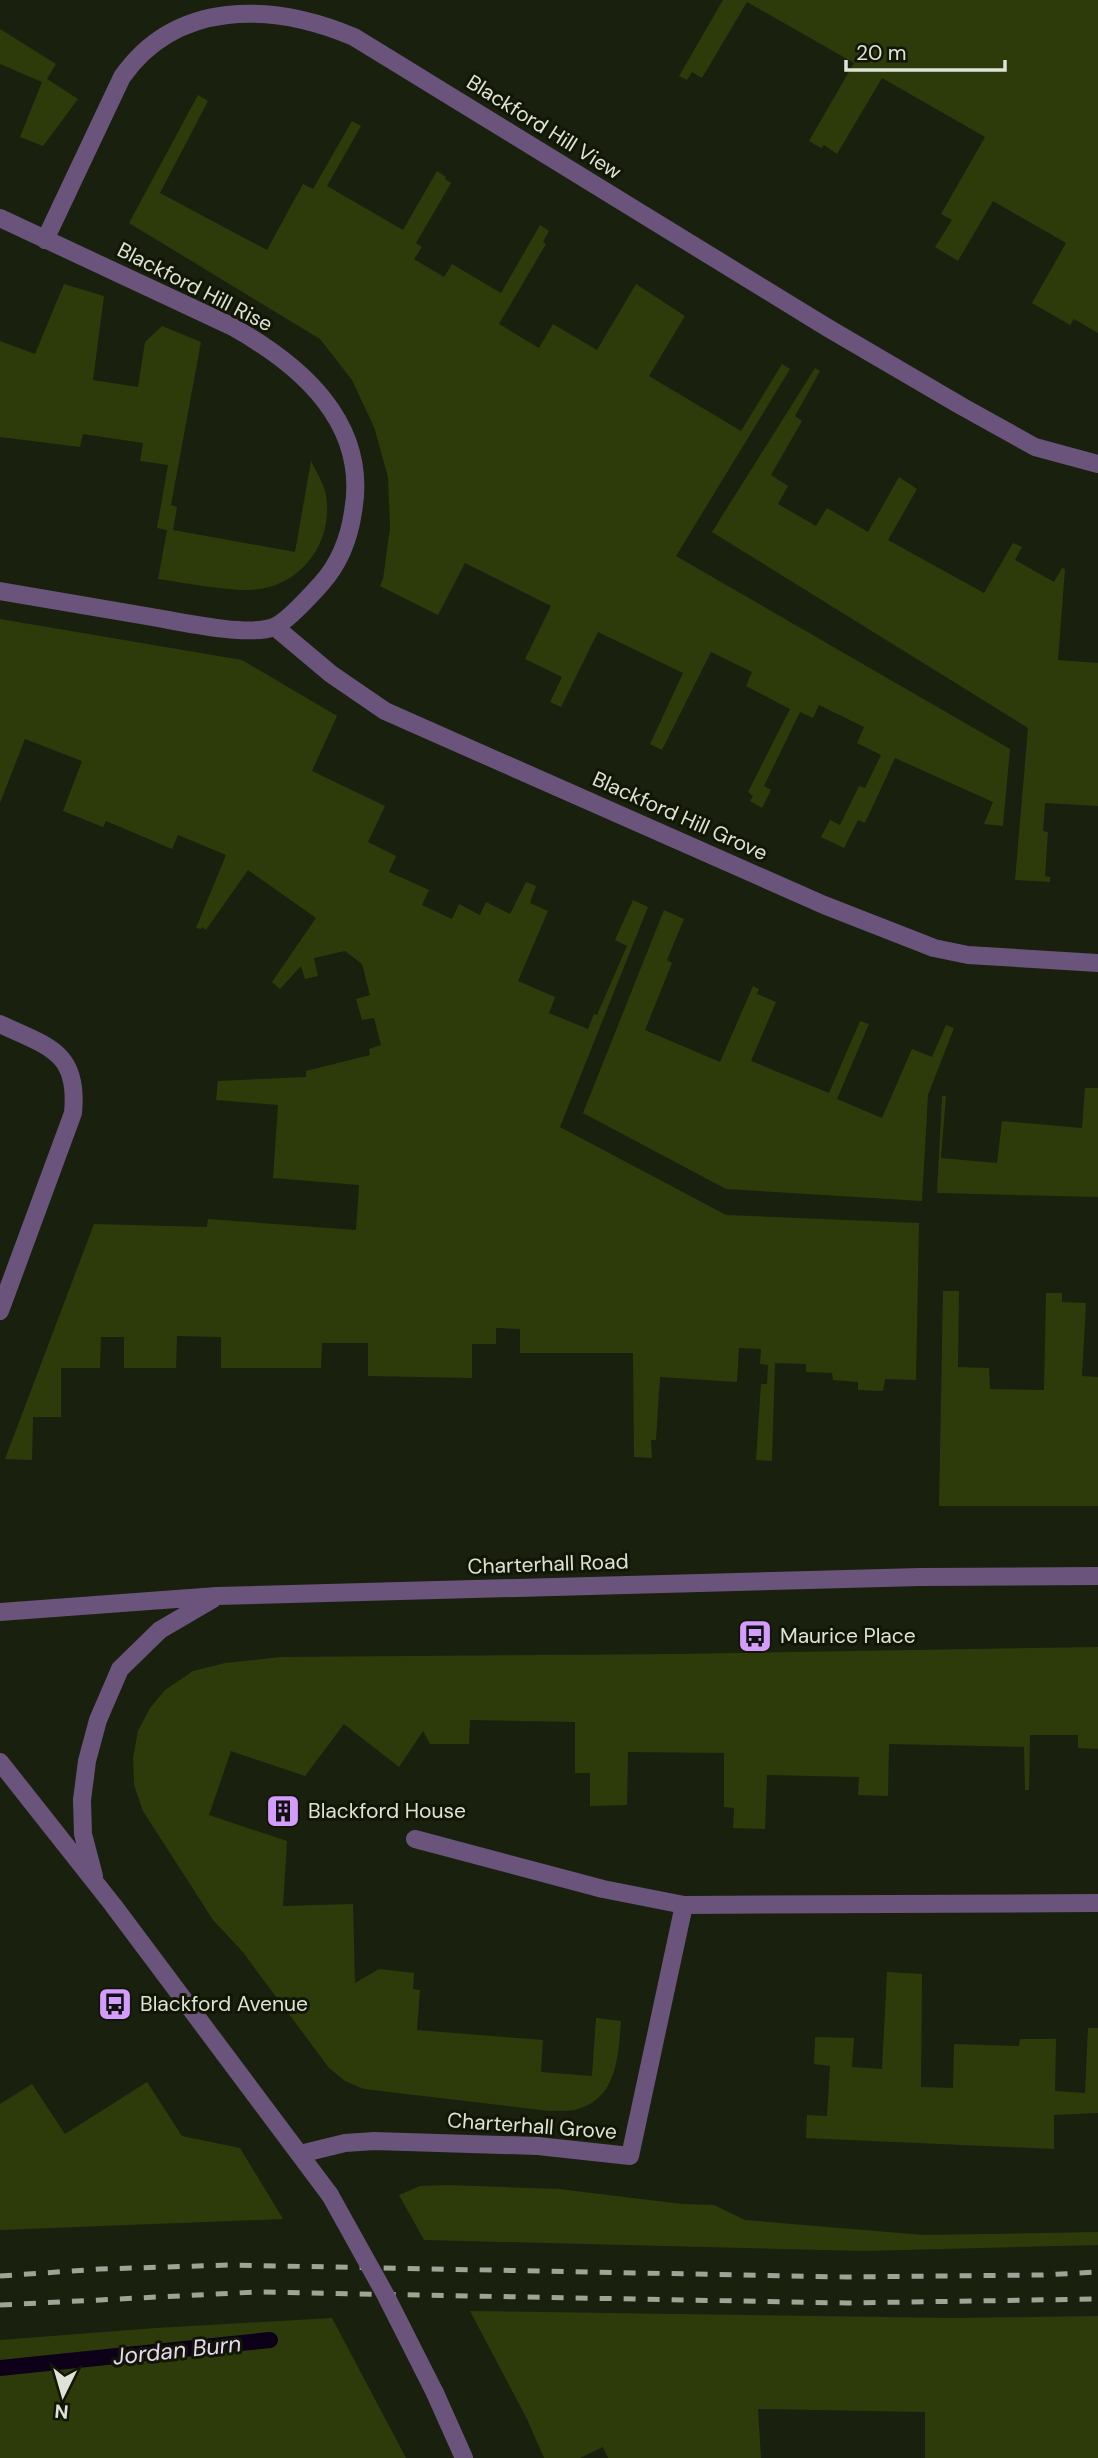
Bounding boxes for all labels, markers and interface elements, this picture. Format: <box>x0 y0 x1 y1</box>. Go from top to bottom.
scale bar <box>846 28 1005 72</box>
text: 20 m <box>856 39 907 67</box>
street label: Blackford Hill View <box>461 68 627 186</box>
street label: Blackford Hill Rise <box>112 236 278 338</box>
street label: Blackford Hill Grove <box>588 765 772 867</box>
street label: Charterhall Road <box>467 1547 629 1581</box>
bus stop icon: Maurice Place <box>736 1617 774 1655</box>
place label: Maurice Place <box>780 1622 916 1650</box>
building icon: Blackford House <box>264 1792 302 1830</box>
place label: Blackford House <box>308 1797 466 1825</box>
bus stop icon: Blackford Avenue <box>96 1985 134 2023</box>
place label: Blackford Avenue <box>140 1990 308 2018</box>
street label: Charterhall Grove <box>446 2106 618 2146</box>
water label: Jordan Burn <box>111 2328 243 2372</box>
north arrow <box>28 2360 98 2430</box>
text: N <box>54 2398 70 2424</box>

